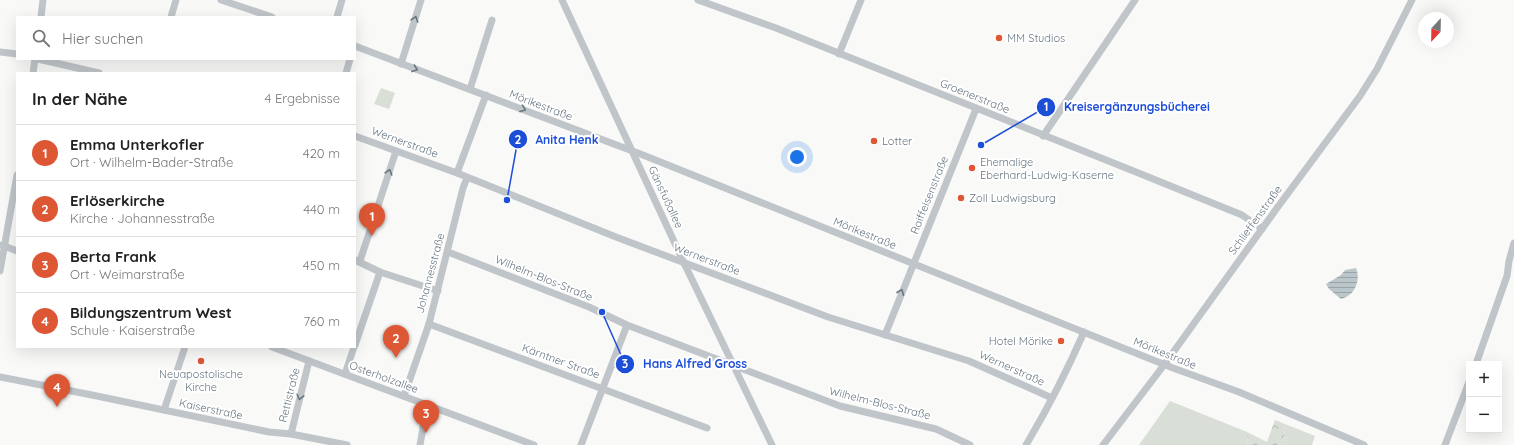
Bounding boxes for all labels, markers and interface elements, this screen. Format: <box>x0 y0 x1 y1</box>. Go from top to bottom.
north arrow <box>1418 12 1454 48</box>
one-way arrow <box>410 15 419 22</box>
search box <box>16 16 356 60</box>
icon: search <box>30 27 52 49</box>
text: Hier suchen <box>62 29 143 48</box>
place label: MM Studios <box>1007 31 1065 45</box>
marker: MM Studios <box>994 33 1004 43</box>
one-way arrow <box>412 65 419 73</box>
street label: Groenerstraße <box>938 76 1012 116</box>
street label: Mörikestraße <box>507 87 575 123</box>
text: In der Nähe <box>32 88 128 109</box>
text: 4 Ergebnisse <box>264 90 340 106</box>
callout: Kreisergänzungsbücherei <box>1036 95 1217 119</box>
text: 1 <box>1044 99 1048 114</box>
text: Kreisergänzungsbücherei <box>1064 99 1210 114</box>
one-way arrow <box>519 105 526 113</box>
street label: Wernerstraße <box>370 123 440 161</box>
callout: Anita Henk <box>508 127 607 151</box>
text: 2 <box>515 132 522 147</box>
text: Anita Henk <box>535 132 599 147</box>
place label: Lotter <box>882 134 913 148</box>
text: Emma Unterkofler <box>70 135 204 154</box>
marker: Lotter <box>869 136 879 146</box>
text: 1 <box>42 145 48 161</box>
text: 420 m <box>303 145 340 161</box>
your location <box>787 147 807 167</box>
text: Ort · Wilhelm-Bader-Straße <box>70 154 233 170</box>
street label: Raiffeisenstraße <box>907 154 951 236</box>
place label: Ehemalige Eberhard-Ludwig-Kaserne <box>980 155 1114 182</box>
marker: Ehemalige Eberhard-Ludwig-Kaserne <box>967 163 977 173</box>
street label: Gänsfußallee <box>646 164 686 230</box>
one-way arrow <box>384 168 393 175</box>
street label: Schlieffenstraße <box>1225 183 1285 257</box>
text: Erlöserkirche <box>70 191 165 210</box>
place label: Zoll Ludwigsburg <box>969 191 1056 205</box>
marker: Zoll Ludwigsburg <box>956 193 966 203</box>
text: 2 <box>41 201 49 217</box>
text: 440 m <box>303 201 340 217</box>
pin: 1 <box>359 203 385 236</box>
text: Kirche · Johannesstraße <box>70 210 215 226</box>
street label: Mörikestraße <box>831 214 899 252</box>
street label: Johannesstraße <box>413 231 447 315</box>
street label: Wernerstraße <box>672 240 742 278</box>
text: Berta Frank <box>70 247 156 266</box>
street label: Wilhelm-Blos-Straße <box>493 252 595 304</box>
text: 3 <box>42 257 48 273</box>
text: 450 m <box>303 257 340 273</box>
text: Ort · Weimarstraße <box>70 266 185 282</box>
one-way arrow <box>896 289 904 297</box>
text: Bildungszentrum West <box>70 303 232 322</box>
text: 4 <box>41 313 49 329</box>
text: 760 m <box>304 313 340 329</box>
text: Schule · Kaiserstraße <box>70 322 195 338</box>
pin: 2 <box>383 325 409 358</box>
place label: Hotel Mörike <box>989 334 1053 348</box>
street label: Mörikestraße <box>1131 334 1199 372</box>
marker: Hotel Mörike <box>1056 336 1066 346</box>
street label: Kärntner Straße <box>520 340 602 382</box>
street label: Wernerstraße <box>977 347 1047 389</box>
callout: Hans Alfred Gross <box>615 352 755 376</box>
marker: Neuapostolische Kirche <box>196 356 206 366</box>
text: 3 <box>622 356 628 371</box>
text: Hans Alfred Gross <box>643 356 747 371</box>
street label: Osterholzallee <box>348 358 420 396</box>
map controls <box>1466 361 1502 433</box>
button: + <box>1466 361 1502 397</box>
street label: Rettistraße <box>275 366 303 424</box>
place label: Neuapostolische Kirche <box>159 367 243 394</box>
pin: 4 <box>44 374 70 407</box>
street label: Wilhelm-Blos-Straße <box>828 384 932 422</box>
one-way arrow <box>296 394 305 401</box>
street label: Kaiserstraße <box>178 395 244 423</box>
button: − <box>1466 397 1502 433</box>
pin: 3 <box>413 400 439 433</box>

